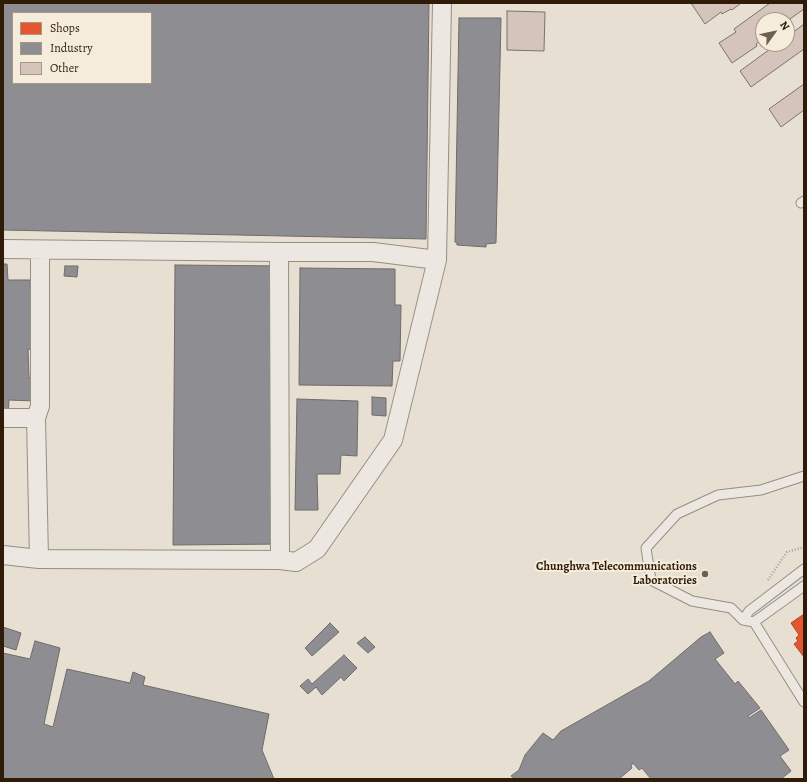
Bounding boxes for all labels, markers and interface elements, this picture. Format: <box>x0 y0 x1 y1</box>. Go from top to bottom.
legend <box>12 12 152 84</box>
north arrow <box>755 12 795 52</box>
text: N <box>776 18 793 33</box>
text: Shops <box>50 20 80 36</box>
text: Industry <box>50 40 93 56</box>
text: Other <box>50 60 79 76</box>
place label: Chunghwa Telecommunications Laboratories <box>536 560 697 588</box>
marker: Chunghwa Telecommunications Laboratories <box>700 569 710 579</box>

